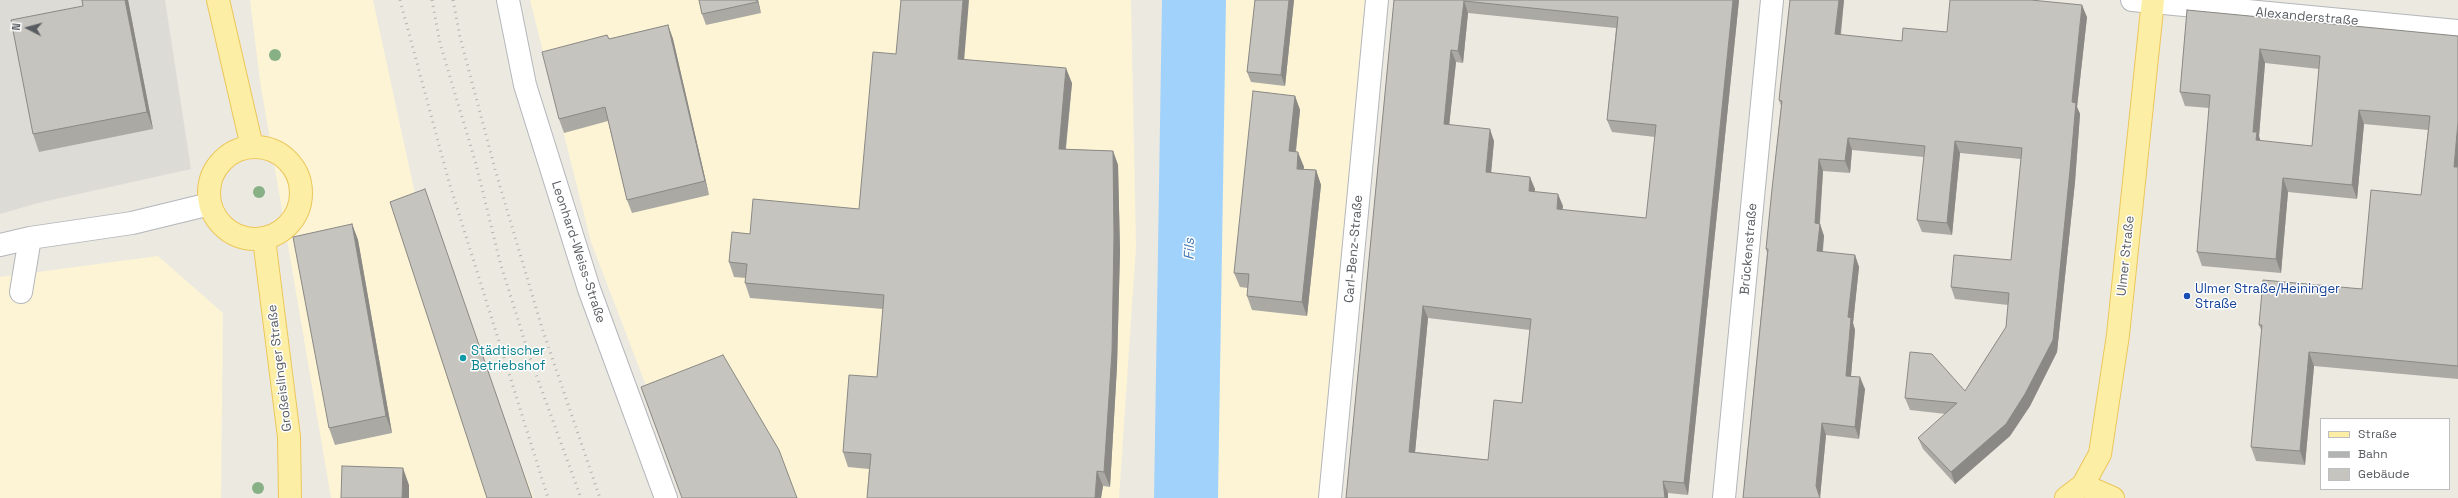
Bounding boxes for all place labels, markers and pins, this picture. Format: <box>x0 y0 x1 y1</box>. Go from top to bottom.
place label: Ulmer Straße/Heininger Straße <box>2195 281 2340 312</box>
marker: Ulmer Straße/Heininger Straße <box>2182 291 2192 301</box>
place label: Städtischer Betriebshof <box>471 343 546 374</box>
marker: Städtischer Betriebshof <box>458 353 468 363</box>

